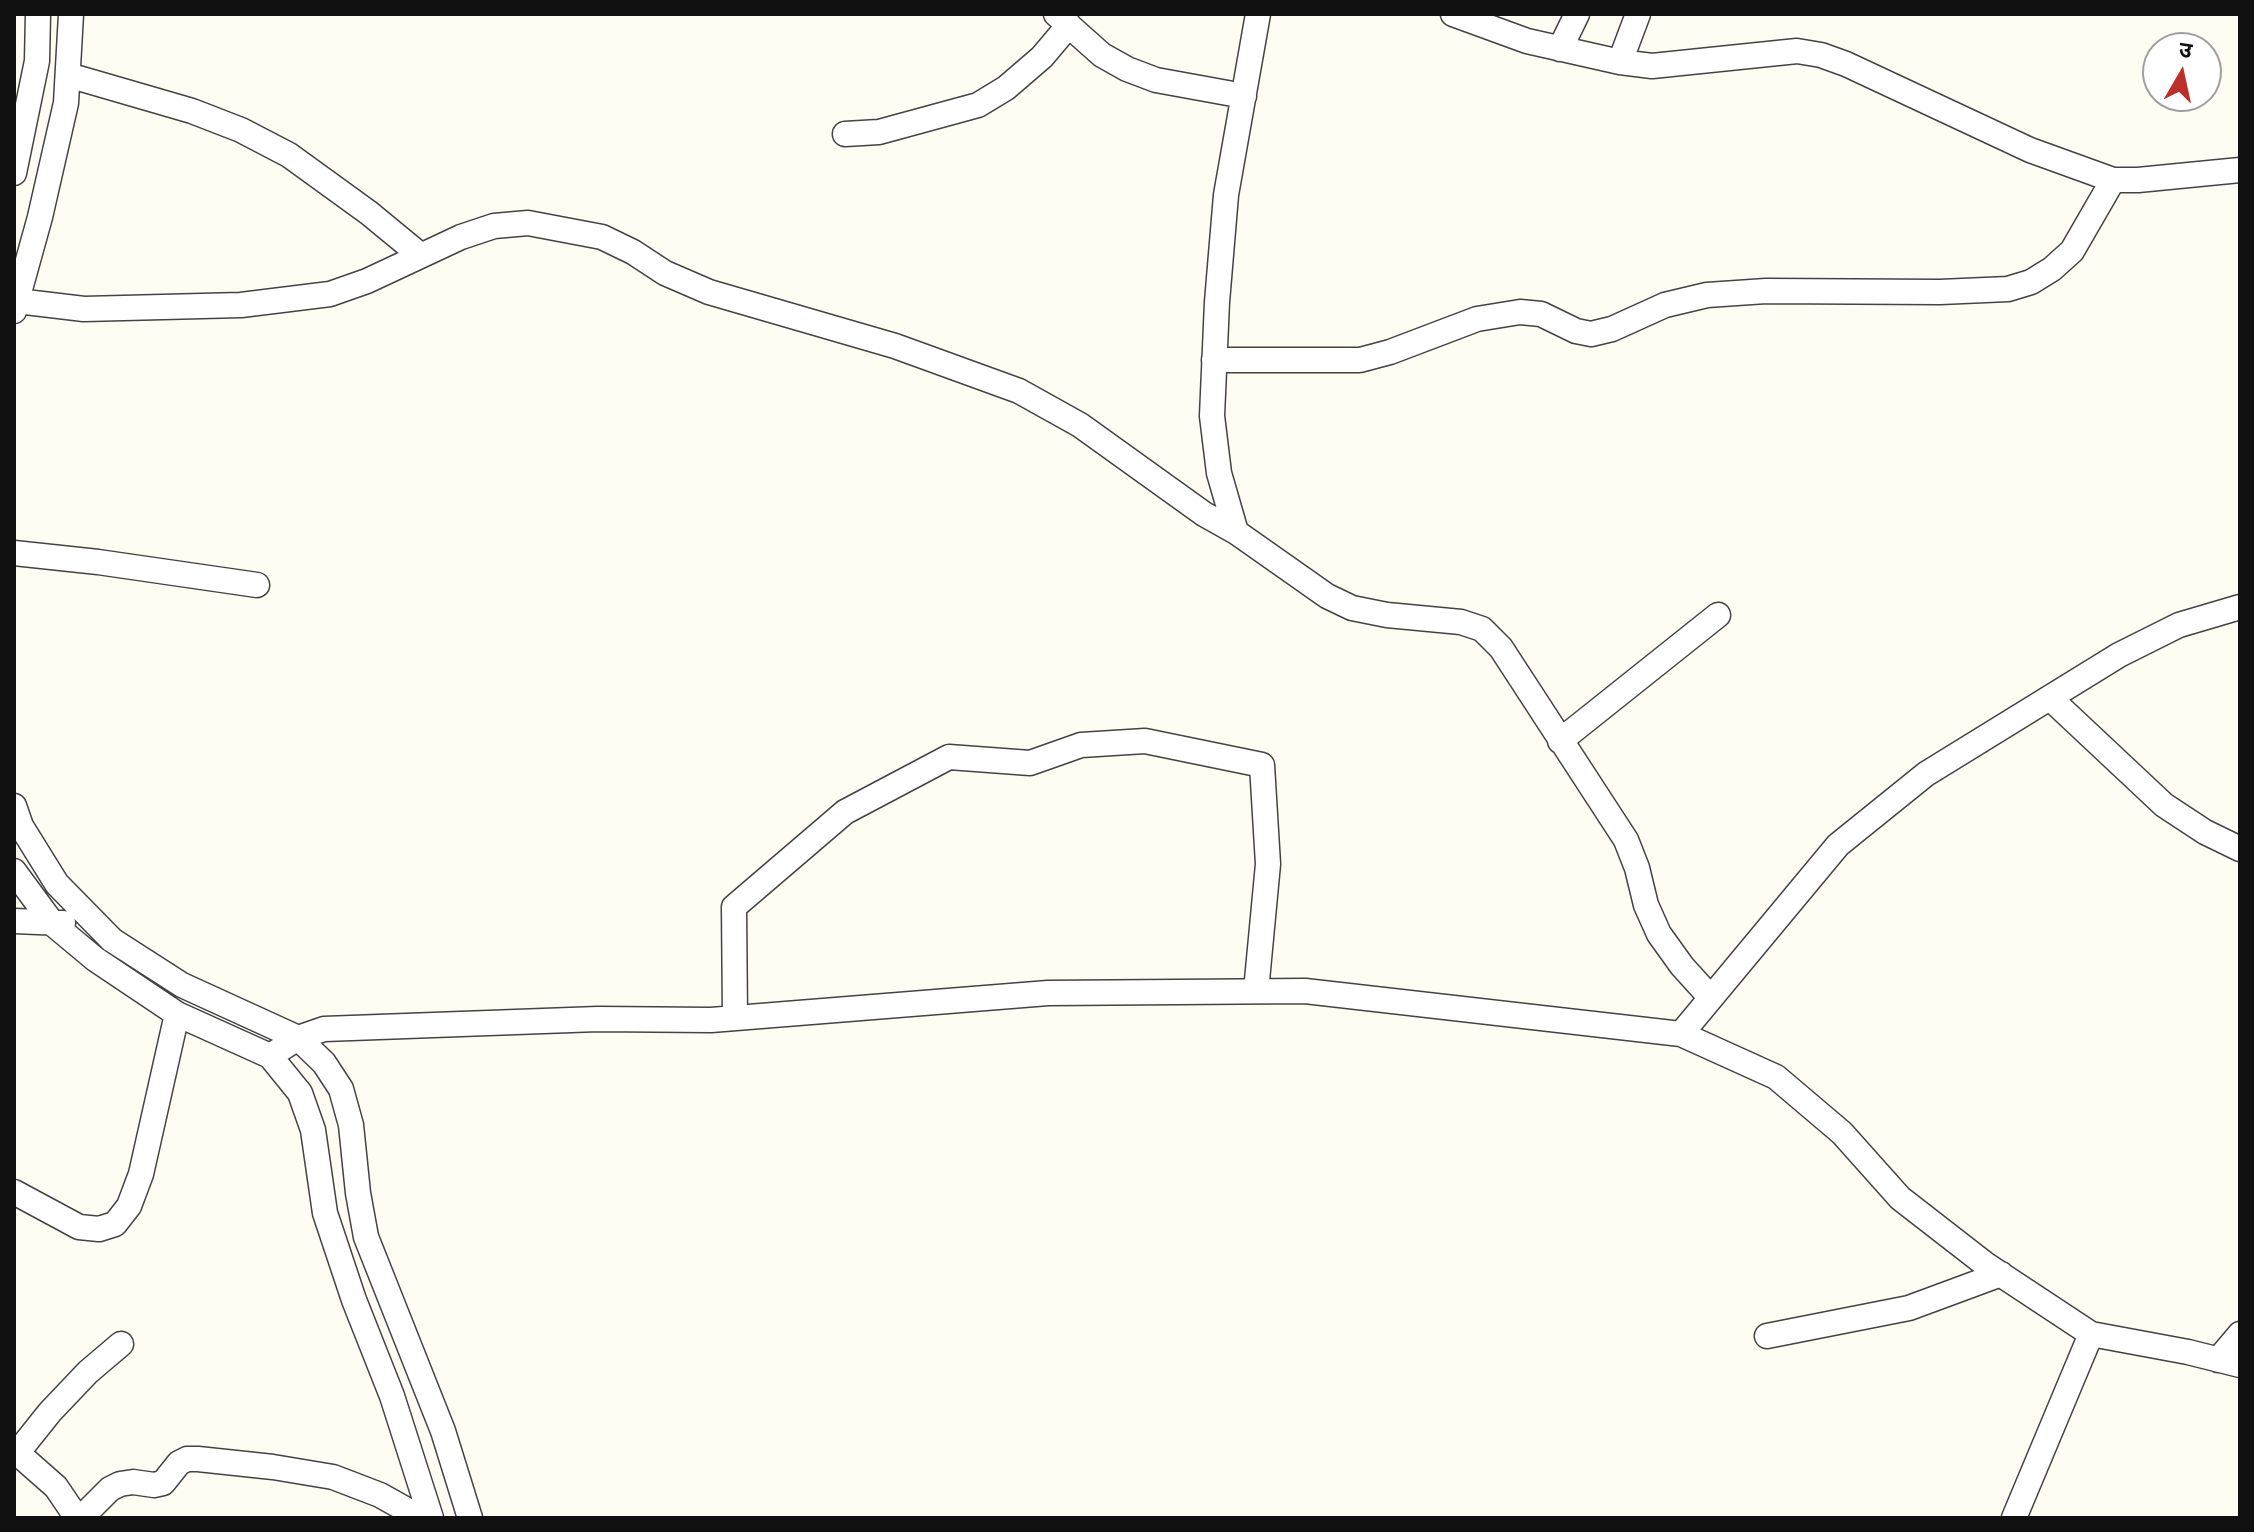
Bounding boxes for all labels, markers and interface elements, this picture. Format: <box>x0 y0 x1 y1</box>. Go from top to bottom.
north arrow <box>2142 32 2222 112</box>
text: उ <box>2177 35 2194 64</box>

